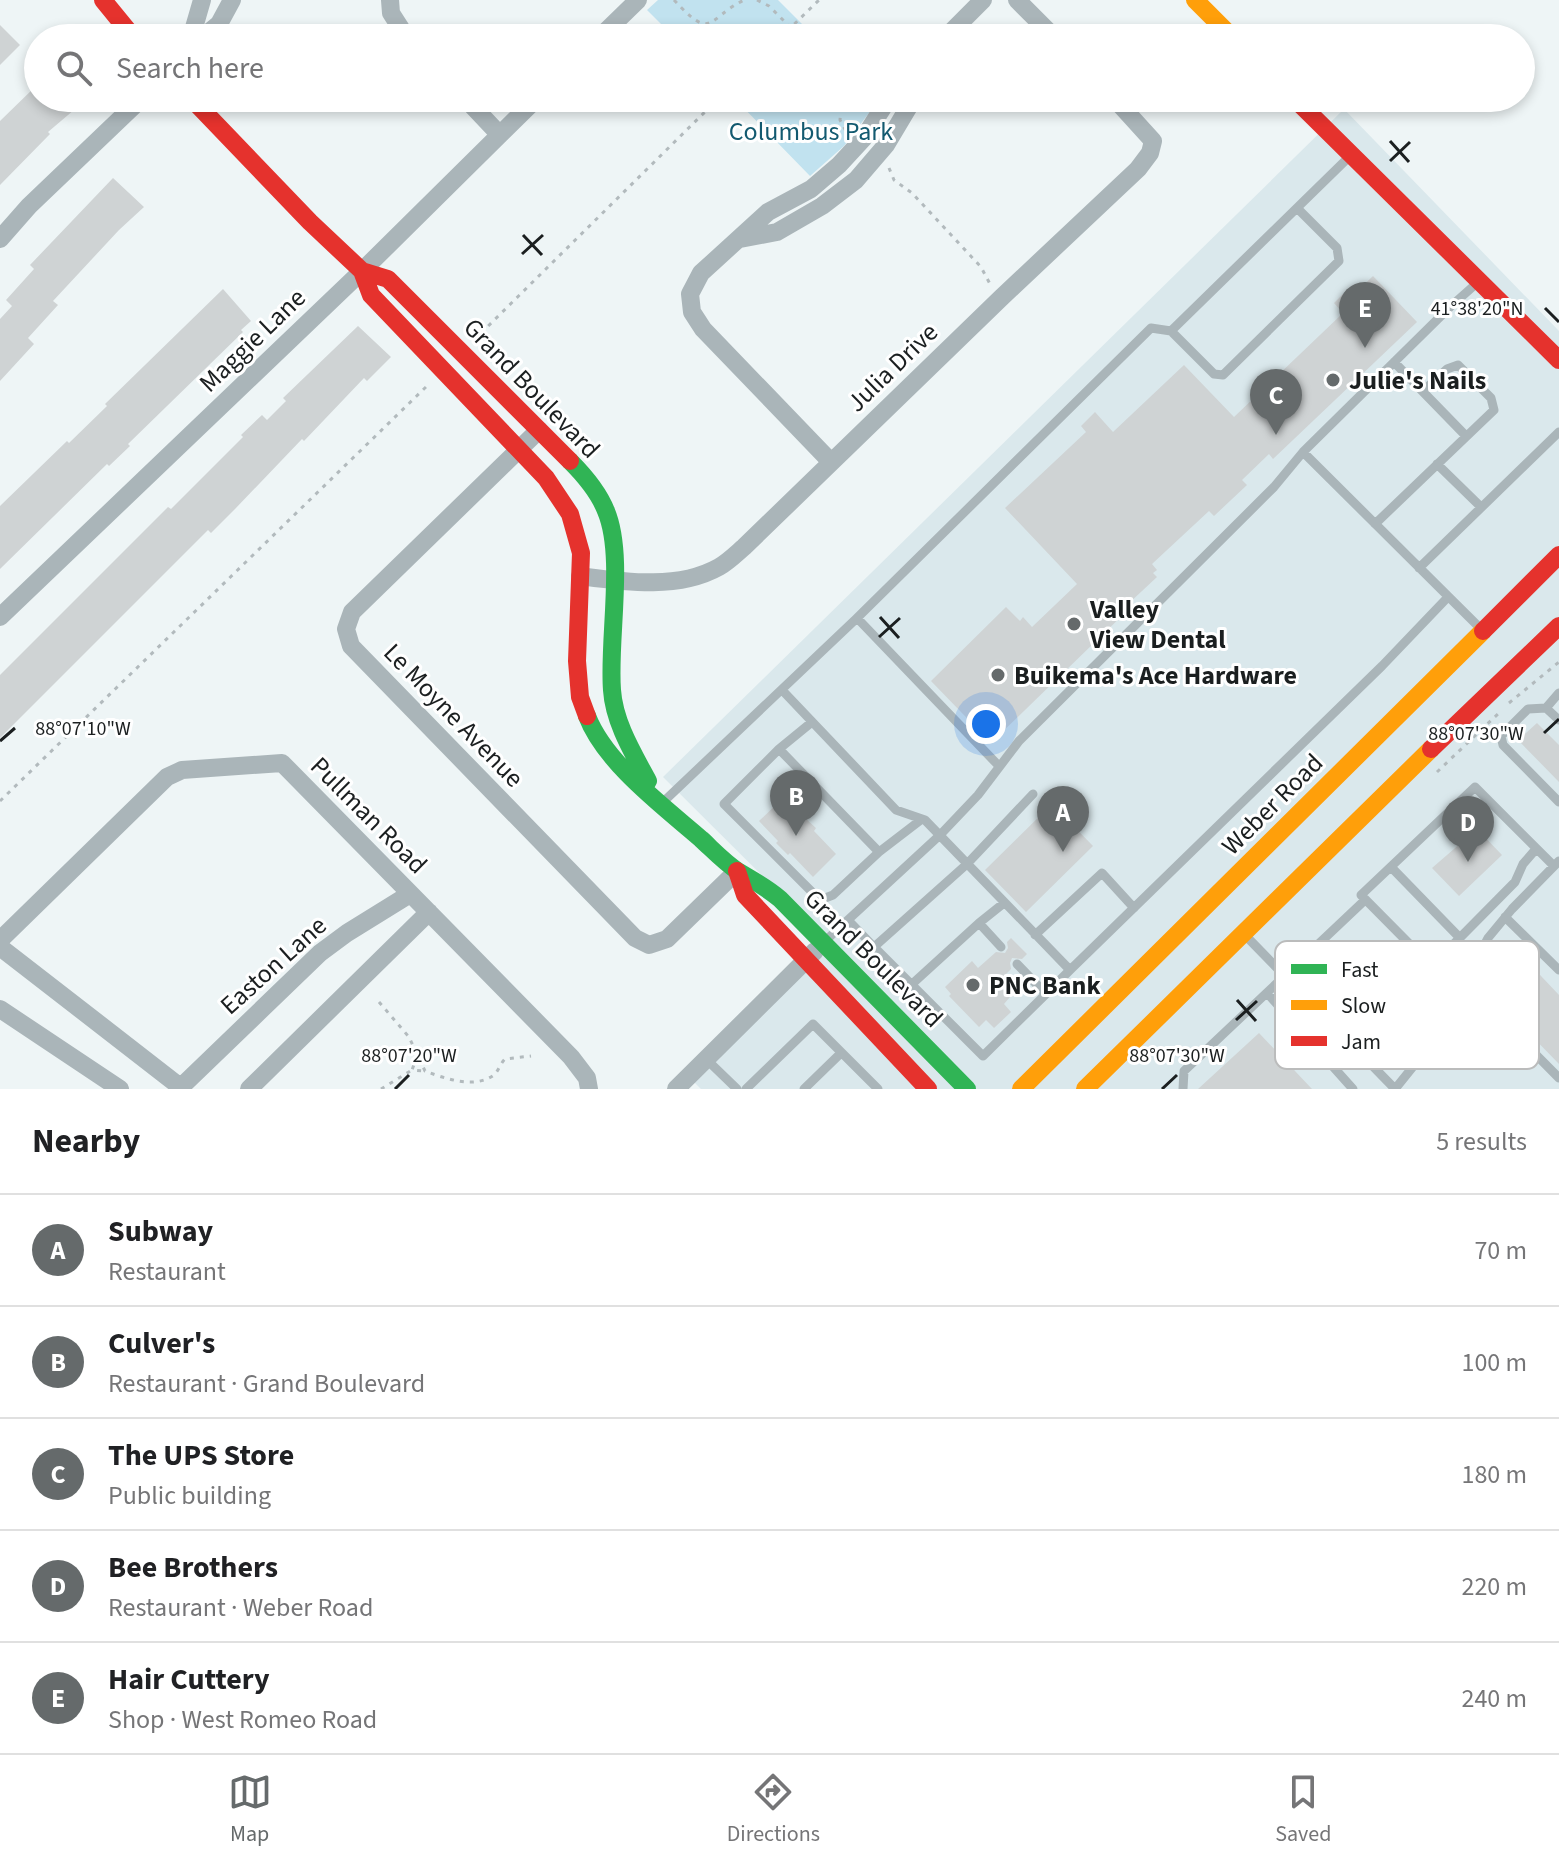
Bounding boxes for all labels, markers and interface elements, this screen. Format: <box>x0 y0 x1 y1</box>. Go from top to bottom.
search box <box>24 24 1535 112</box>
icon: search <box>52 46 96 90</box>
text: Search here <box>116 47 264 90</box>
park label: Columbus Park <box>729 113 893 150</box>
street label: Maggie Lane <box>191 280 314 401</box>
pin: E <box>1339 282 1391 348</box>
text: 41°38'20"N <box>1431 295 1523 323</box>
street label: Grand Boulevard <box>455 310 608 467</box>
street label: Julia Drive <box>838 314 946 420</box>
place label: Julie's Nails <box>1349 362 1486 399</box>
pin: C <box>1250 369 1302 435</box>
marker: Julie's Nails <box>1324 371 1342 389</box>
place label: Valley View Dental <box>1089 591 1226 658</box>
marker: Valley View Dental <box>1065 615 1083 633</box>
street label: Le Moyne Avenue <box>375 635 532 796</box>
place label: Buikema's Ace Hardware <box>1014 657 1297 694</box>
marker: Buikema's Ace Hardware <box>989 666 1007 684</box>
your location <box>966 704 1006 744</box>
text: 88°07'10"W <box>35 715 131 743</box>
text: 88°07'30"W <box>1428 720 1524 748</box>
street label: Weber Road <box>1213 745 1332 864</box>
street label: Pullman Road <box>302 749 435 882</box>
pin: B <box>770 770 822 836</box>
pin: A <box>1037 786 1089 852</box>
pin: D <box>1442 796 1494 862</box>
street label: Grand Boulevard <box>796 881 951 1036</box>
street label: Easton Lane <box>212 907 335 1023</box>
legend <box>1275 941 1539 1069</box>
text: Fast <box>1341 954 1379 986</box>
place label: PNC Bank <box>989 967 1101 1004</box>
marker: PNC Bank <box>964 976 982 994</box>
text: Slow <box>1341 990 1386 1022</box>
text: Jam <box>1341 1026 1381 1058</box>
text: 88°07'20"W <box>361 1042 457 1070</box>
text: 88°07'30"W <box>1129 1042 1225 1070</box>
text: Nearby <box>32 1117 140 1166</box>
text: 5 results <box>1436 1123 1527 1160</box>
text: Subway <box>108 1210 213 1253</box>
text: A <box>51 1232 65 1269</box>
text: 70 m <box>1474 1232 1527 1269</box>
text: Restaurant <box>108 1253 226 1290</box>
text: Culver's <box>108 1322 215 1365</box>
text: B <box>50 1344 66 1381</box>
text: 100 m <box>1461 1344 1527 1381</box>
text: Restaurant · Grand Boulevard <box>108 1365 425 1402</box>
text: The UPS Store <box>108 1434 294 1477</box>
text: C <box>50 1456 66 1493</box>
text: 180 m <box>1461 1456 1527 1493</box>
text: Public building <box>108 1477 271 1514</box>
text: Bee Brothers <box>108 1546 278 1589</box>
text: D <box>50 1568 66 1605</box>
text: 220 m <box>1461 1568 1527 1605</box>
text: Restaurant · Weber Road <box>108 1589 373 1626</box>
text: Hair Cuttery <box>108 1658 270 1701</box>
text: E <box>51 1680 65 1717</box>
text: 240 m <box>1461 1680 1527 1717</box>
text: Shop · West Romeo Road <box>108 1701 377 1738</box>
tab: Map <box>228 1770 272 1850</box>
tab: Directions <box>727 1770 820 1850</box>
tab: Saved <box>1275 1770 1331 1850</box>

